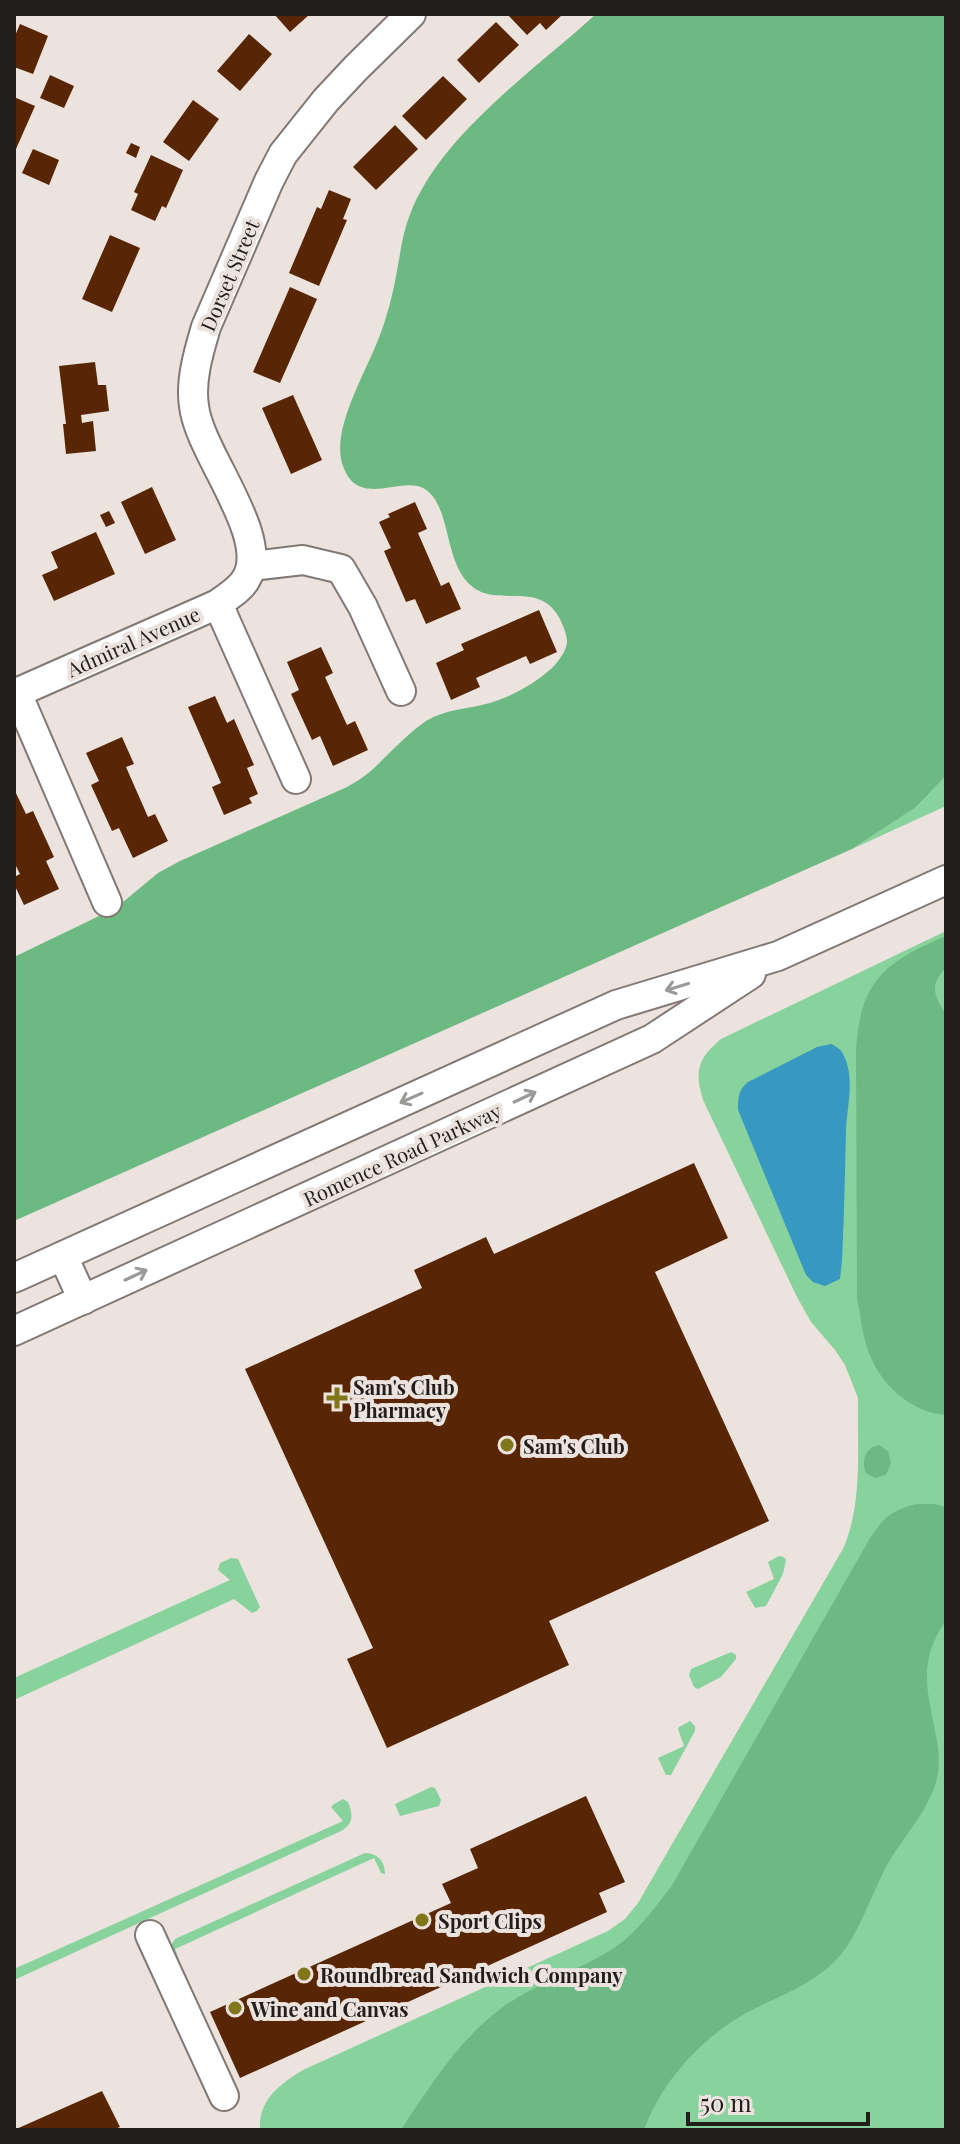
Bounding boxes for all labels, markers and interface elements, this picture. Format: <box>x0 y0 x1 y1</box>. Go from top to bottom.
street label: Dorset Street <box>193 214 265 335</box>
street label: Admiral Avenue <box>61 600 204 683</box>
one-way arrow <box>664 980 690 995</box>
one-way arrow <box>513 1089 537 1104</box>
one-way arrow <box>400 1091 424 1106</box>
street label: Romence Road Parkway <box>299 1096 505 1212</box>
one-way arrow <box>124 1267 148 1282</box>
place label: Sam's Club Pharmacy <box>353 1373 455 1423</box>
marker: Sam's Club Pharmacy <box>328 1389 346 1407</box>
place label: Sam's Club <box>523 1432 625 1459</box>
marker: Sam's Club <box>498 1436 516 1454</box>
place label: Sport Clips <box>438 1907 542 1934</box>
marker: Sport Clips <box>413 1911 431 1929</box>
place label: Roundbread Sandwich Company <box>320 1961 623 1988</box>
marker: Roundbread Sandwich Company <box>295 1965 313 1983</box>
place label: Wine and Canvas <box>250 1995 408 2022</box>
marker: Wine and Canvas <box>226 1999 244 2017</box>
scale bar <box>688 2076 868 2126</box>
text: 50 m <box>700 2086 752 2118</box>

